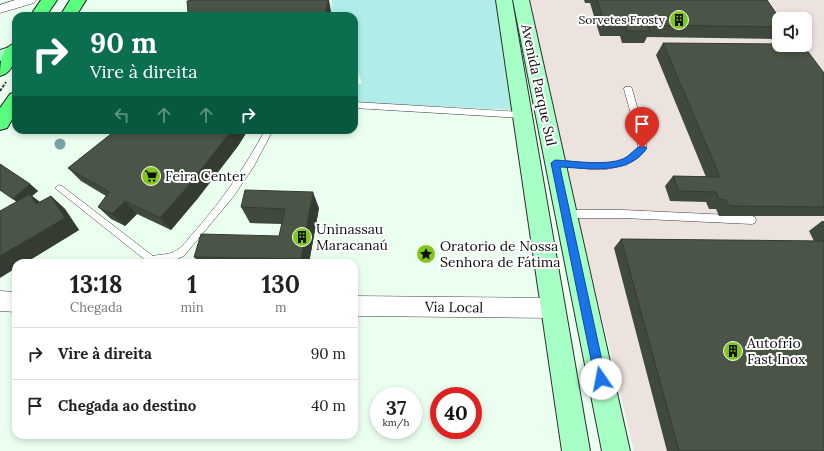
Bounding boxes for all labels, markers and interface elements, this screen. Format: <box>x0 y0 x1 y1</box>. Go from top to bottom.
building icon: Sorvetes Frosty <box>668 9 690 31</box>
place label: Sorvetes Frosty <box>578 12 666 27</box>
map controls <box>772 12 812 52</box>
button: sound <box>772 12 812 52</box>
street label: Avenida Parque Sul <box>517 21 561 148</box>
text: 90 m <box>90 25 157 61</box>
icon: right <box>24 28 76 80</box>
text: Vire à direita <box>90 60 198 83</box>
icon: left <box>111 104 133 126</box>
icon: ahead <box>153 104 175 126</box>
icon: ahead <box>195 104 217 126</box>
icon: right <box>237 104 259 126</box>
pin <box>625 107 659 148</box>
icon: arrive <box>631 113 653 135</box>
supermarket icon: Feira Center <box>140 165 162 187</box>
place label: Feira Center <box>165 167 246 185</box>
place label: Uninassau Maracanaú <box>316 220 388 254</box>
building icon: Uninassau Maracanaú <box>291 226 313 248</box>
place label: Oratorio de Nossa Senhora de Fátima <box>440 237 560 271</box>
place icon: Oratorio de Nossa Senhora de Fátima <box>415 243 437 265</box>
text: 13:18 <box>70 269 123 300</box>
text: 1 <box>187 269 197 300</box>
text: 130 <box>262 269 300 300</box>
street label: Via Local <box>424 297 484 317</box>
text: Chegada <box>70 299 122 316</box>
text: min <box>181 299 204 316</box>
text: m <box>275 299 287 316</box>
place label: Autofrio Fast Inox <box>746 334 806 368</box>
building icon: Autofrio Fast Inox <box>722 340 744 362</box>
icon: right <box>24 343 46 365</box>
text: Vire à direita <box>58 344 152 363</box>
text: 90 m <box>311 344 346 363</box>
position arrow <box>580 358 622 400</box>
speed limit sign: 40 <box>430 387 482 439</box>
icon: arrive <box>24 395 46 417</box>
text: 37 <box>386 395 406 420</box>
text: Chegada ao destino <box>58 396 196 415</box>
text: 40 m <box>311 396 346 415</box>
text: km/h <box>382 416 410 429</box>

